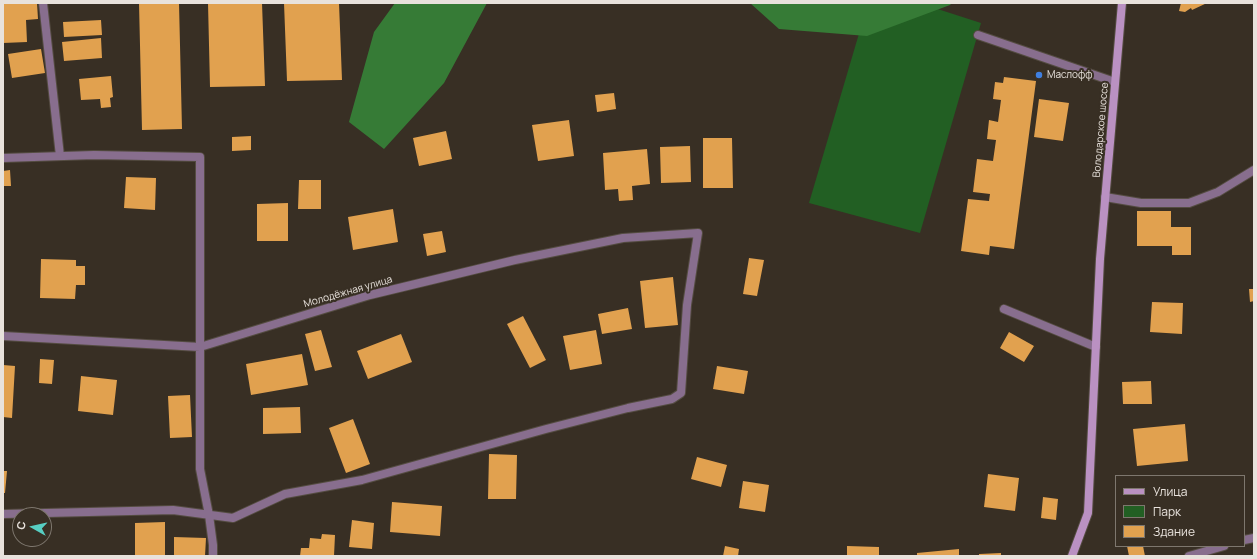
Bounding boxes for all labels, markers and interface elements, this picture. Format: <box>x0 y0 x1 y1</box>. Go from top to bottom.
place label: Маслофф <box>1047 69 1092 81</box>
marker: Маслофф <box>1034 70 1044 80</box>
street label: Володарское шоссе <box>1091 82 1111 178</box>
street label: Молодёжная улица <box>302 274 394 310</box>
legend <box>1115 475 1245 547</box>
text: Улица <box>1153 483 1187 500</box>
text: Парк <box>1153 503 1181 520</box>
north arrow <box>12 507 52 547</box>
text: С <box>13 520 29 530</box>
text: Здание <box>1153 523 1195 540</box>

